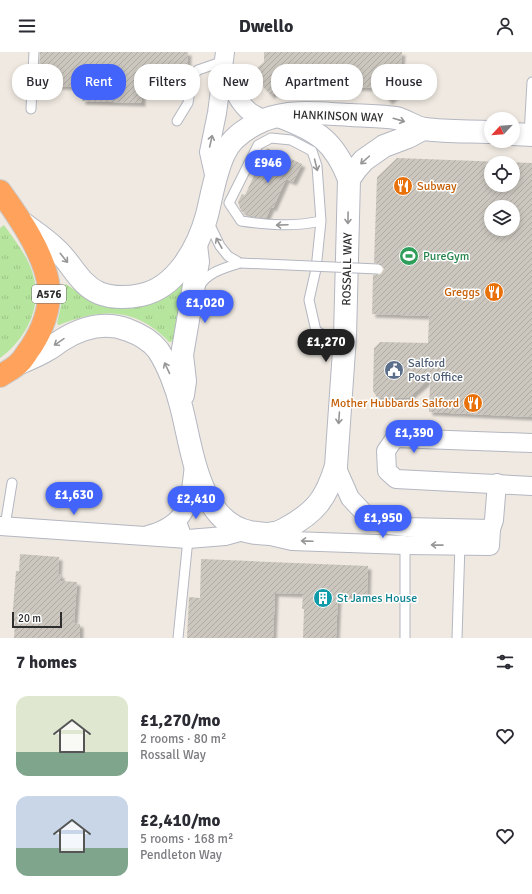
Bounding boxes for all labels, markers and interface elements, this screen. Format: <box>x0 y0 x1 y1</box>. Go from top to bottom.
icon: menu <box>16 15 38 37</box>
text: Dwello <box>239 15 293 37</box>
icon: person <box>494 15 516 37</box>
chip: Buy <box>12 64 63 100</box>
chip: Rent <box>71 64 126 100</box>
chip: Filters <box>134 64 200 100</box>
chip: New <box>208 64 263 100</box>
chip: Apartment <box>271 64 363 100</box>
chip: House <box>371 64 437 100</box>
street label: HANKINSON WAY <box>293 107 383 126</box>
north arrow <box>484 112 520 148</box>
map controls <box>484 112 520 236</box>
one-way arrow <box>393 117 406 124</box>
one-way arrow <box>207 135 215 148</box>
pin: £946 <box>244 150 292 184</box>
text: £946 <box>254 155 282 171</box>
one-way arrow <box>359 156 370 165</box>
button: locate <box>484 156 520 192</box>
one-way arrow <box>312 158 320 171</box>
restaurant icon: Subway <box>392 175 414 197</box>
place label: Subway <box>417 179 457 194</box>
button: layers <box>484 200 520 236</box>
one-way arrow <box>344 211 352 224</box>
one-way arrow <box>276 221 289 229</box>
street label: ROSSALL WAY <box>339 232 356 306</box>
one-way arrow <box>215 237 223 249</box>
sports icon: PureGym <box>398 245 420 267</box>
place label: PureGym <box>423 249 469 264</box>
one-way arrow <box>59 253 68 264</box>
restaurant icon: Greggs <box>483 281 505 303</box>
road number: A576 <box>32 285 66 303</box>
place label: Greggs <box>444 285 480 300</box>
pin: £1,020 <box>172 290 238 324</box>
text: £1,020 <box>186 295 224 311</box>
pin: £1,270 <box>293 329 359 363</box>
text: £1,270 <box>307 334 345 350</box>
one-way arrow <box>54 338 65 346</box>
place label: Salford Post Office <box>408 356 463 385</box>
public building icon: Salford Post Office <box>383 359 405 381</box>
one-way arrow <box>163 362 170 374</box>
restaurant icon: Mother Hubbards Salford <box>462 392 484 414</box>
place label: Mother Hubbards Salford <box>330 396 459 411</box>
one-way arrow <box>336 411 343 424</box>
pin: £1,390 <box>381 420 447 454</box>
text: £1,390 <box>395 425 433 441</box>
pin: £1,630 <box>41 482 107 516</box>
pin: £2,410 <box>163 486 229 520</box>
text: £1,630 <box>55 487 93 503</box>
text: £2,410 <box>177 491 215 507</box>
pin: £1,950 <box>350 505 416 539</box>
text: £1,950 <box>364 510 402 526</box>
one-way arrow <box>301 537 314 545</box>
one-way arrow <box>431 541 444 549</box>
building icon: St James House <box>312 587 334 609</box>
place label: St James House <box>337 591 417 606</box>
scale bar <box>12 610 62 629</box>
text: 20 m <box>18 612 41 625</box>
icon: filters <box>494 651 516 673</box>
text: 7 homes <box>16 652 77 673</box>
text: £1,270/mo <box>140 710 220 731</box>
icon: home <box>48 712 96 760</box>
icon: heart <box>494 725 516 747</box>
text: 2 rooms · 80 m² <box>140 731 226 747</box>
text: Rossall Way <box>140 747 206 763</box>
text: £2,410/mo <box>140 810 220 831</box>
icon: home <box>48 812 96 860</box>
icon: heart <box>494 825 516 847</box>
text: 5 rooms · 168 m² <box>140 831 233 847</box>
text: Pendleton Way <box>140 847 222 863</box>

